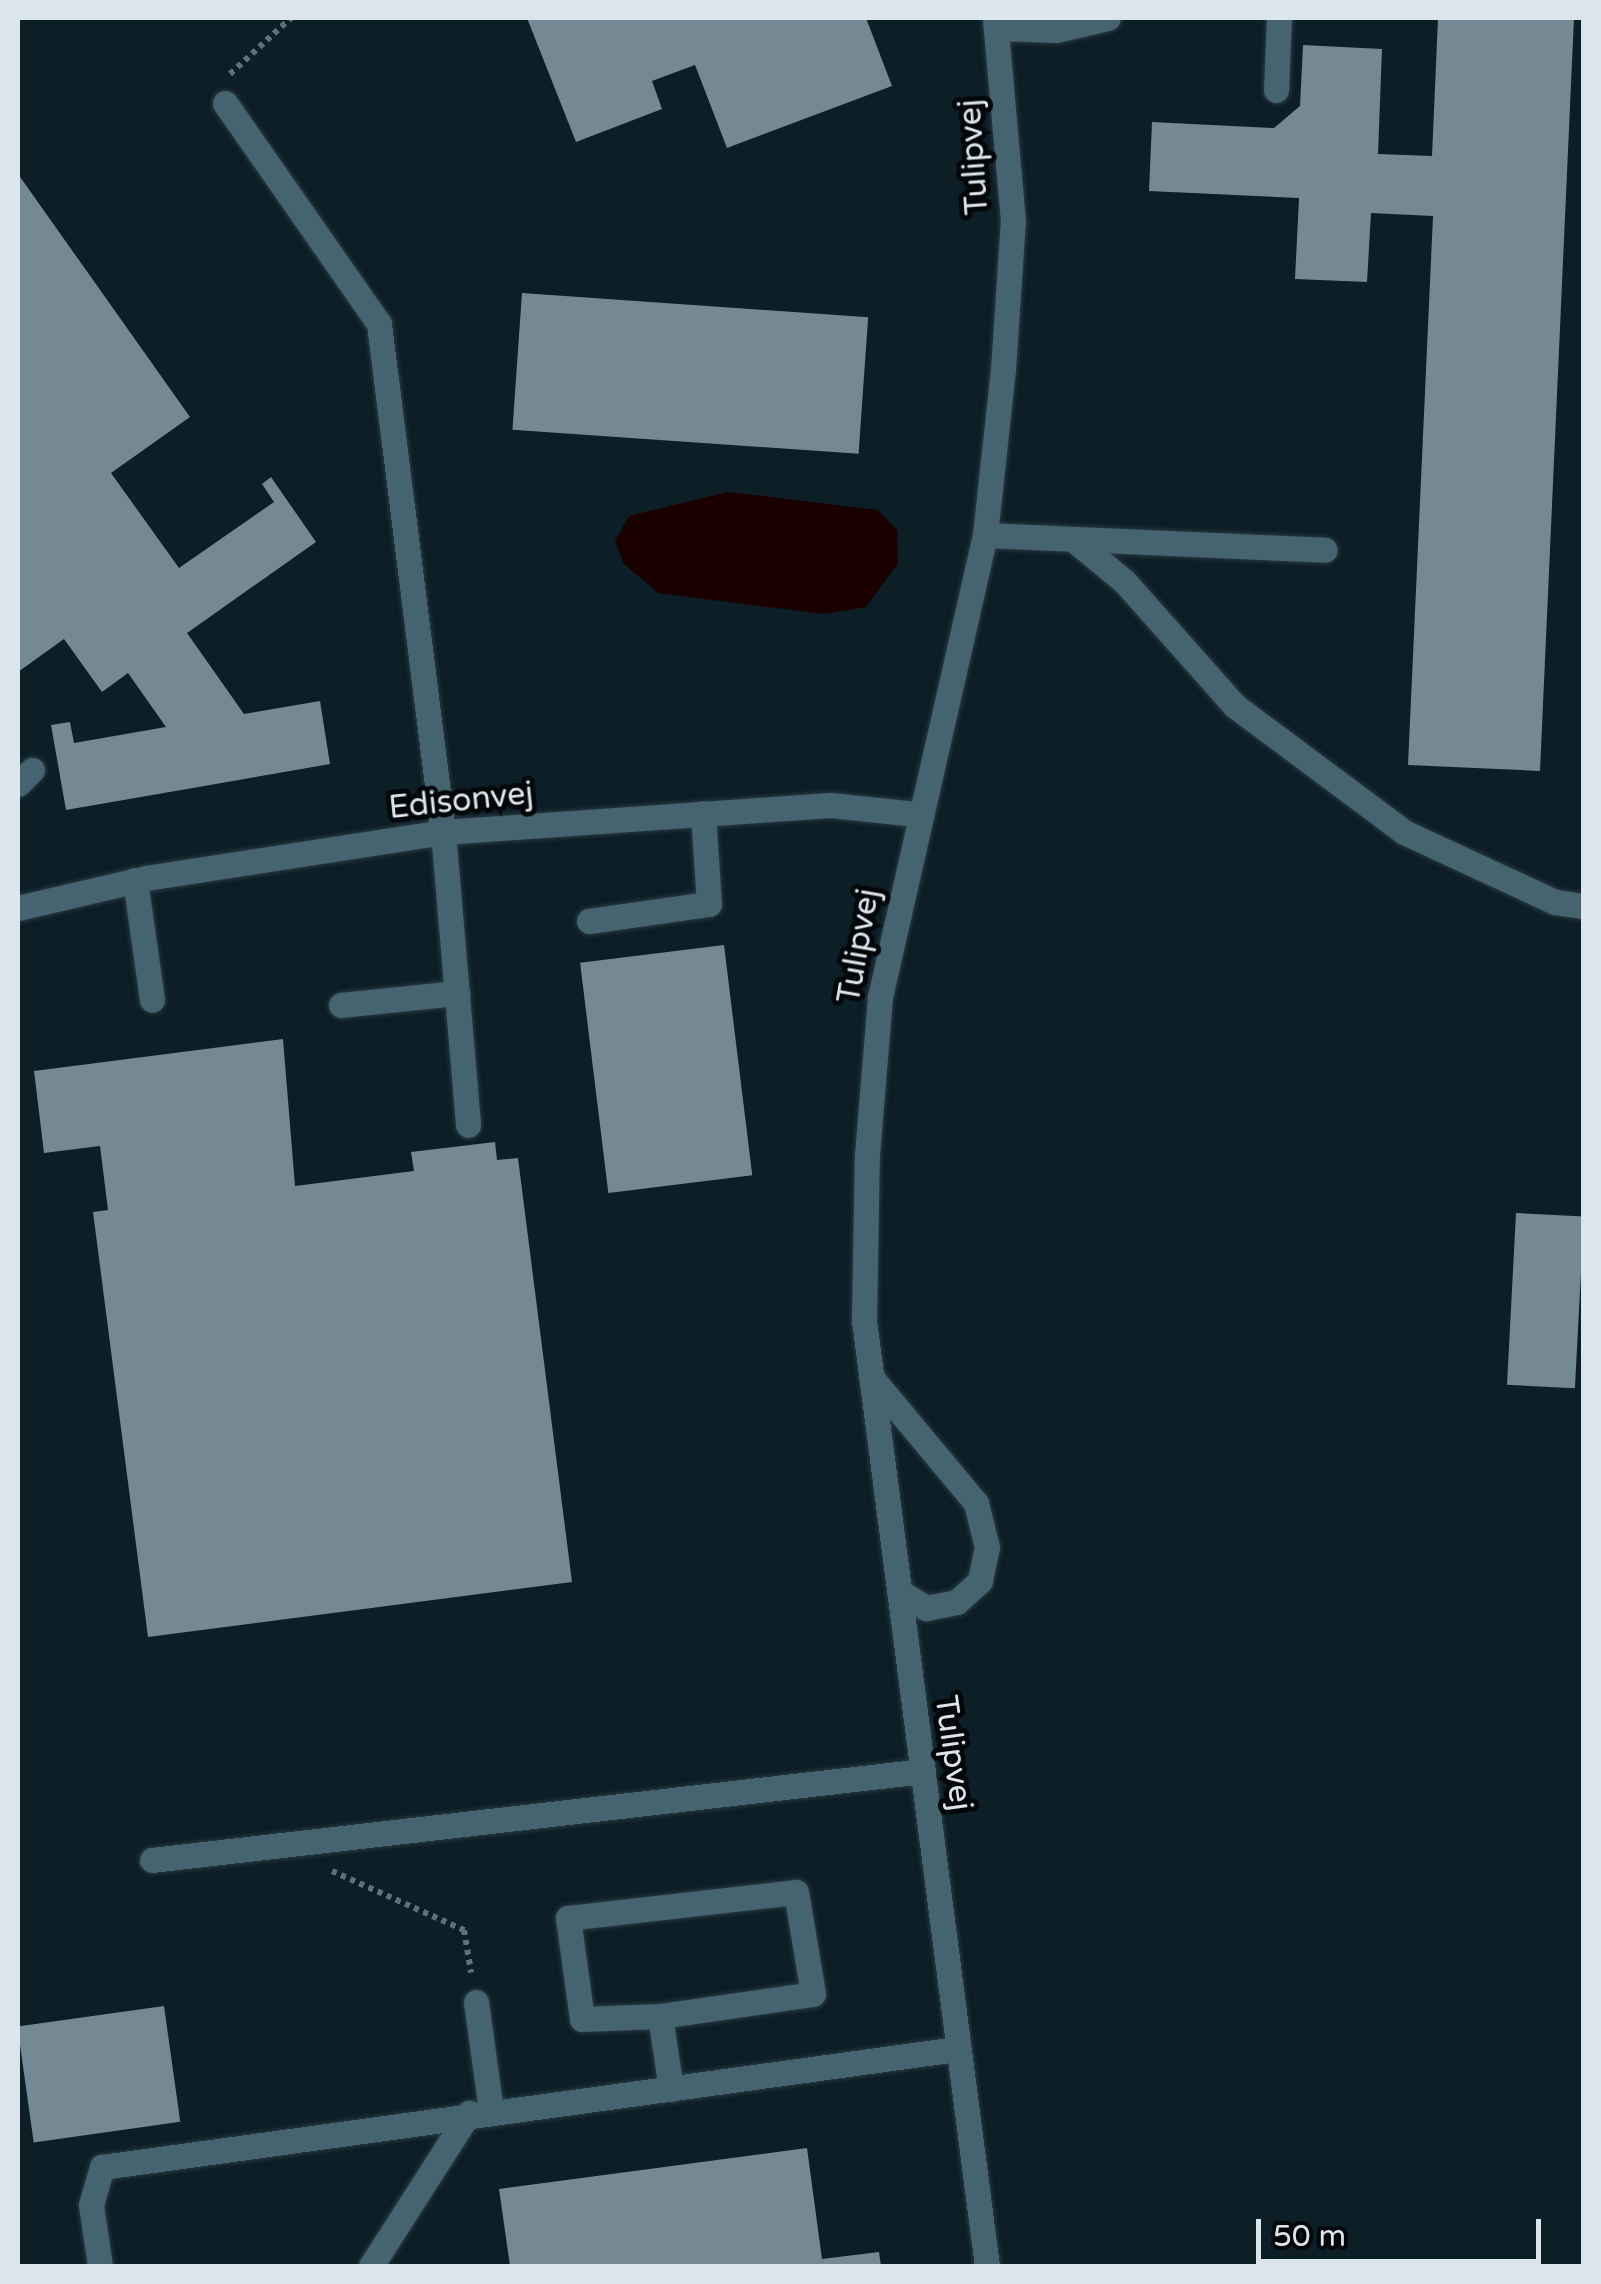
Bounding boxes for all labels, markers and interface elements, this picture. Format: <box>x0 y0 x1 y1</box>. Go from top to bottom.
street label: Tulipvej <box>951 98 997 216</box>
street label: Edisonvej <box>387 774 535 828</box>
street label: Tulipvej <box>830 886 888 1006</box>
street label: Tulipvej <box>926 1693 980 1813</box>
scale bar <box>1261 2199 1546 2261</box>
text: 50 m <box>1273 2218 1346 2255</box>

